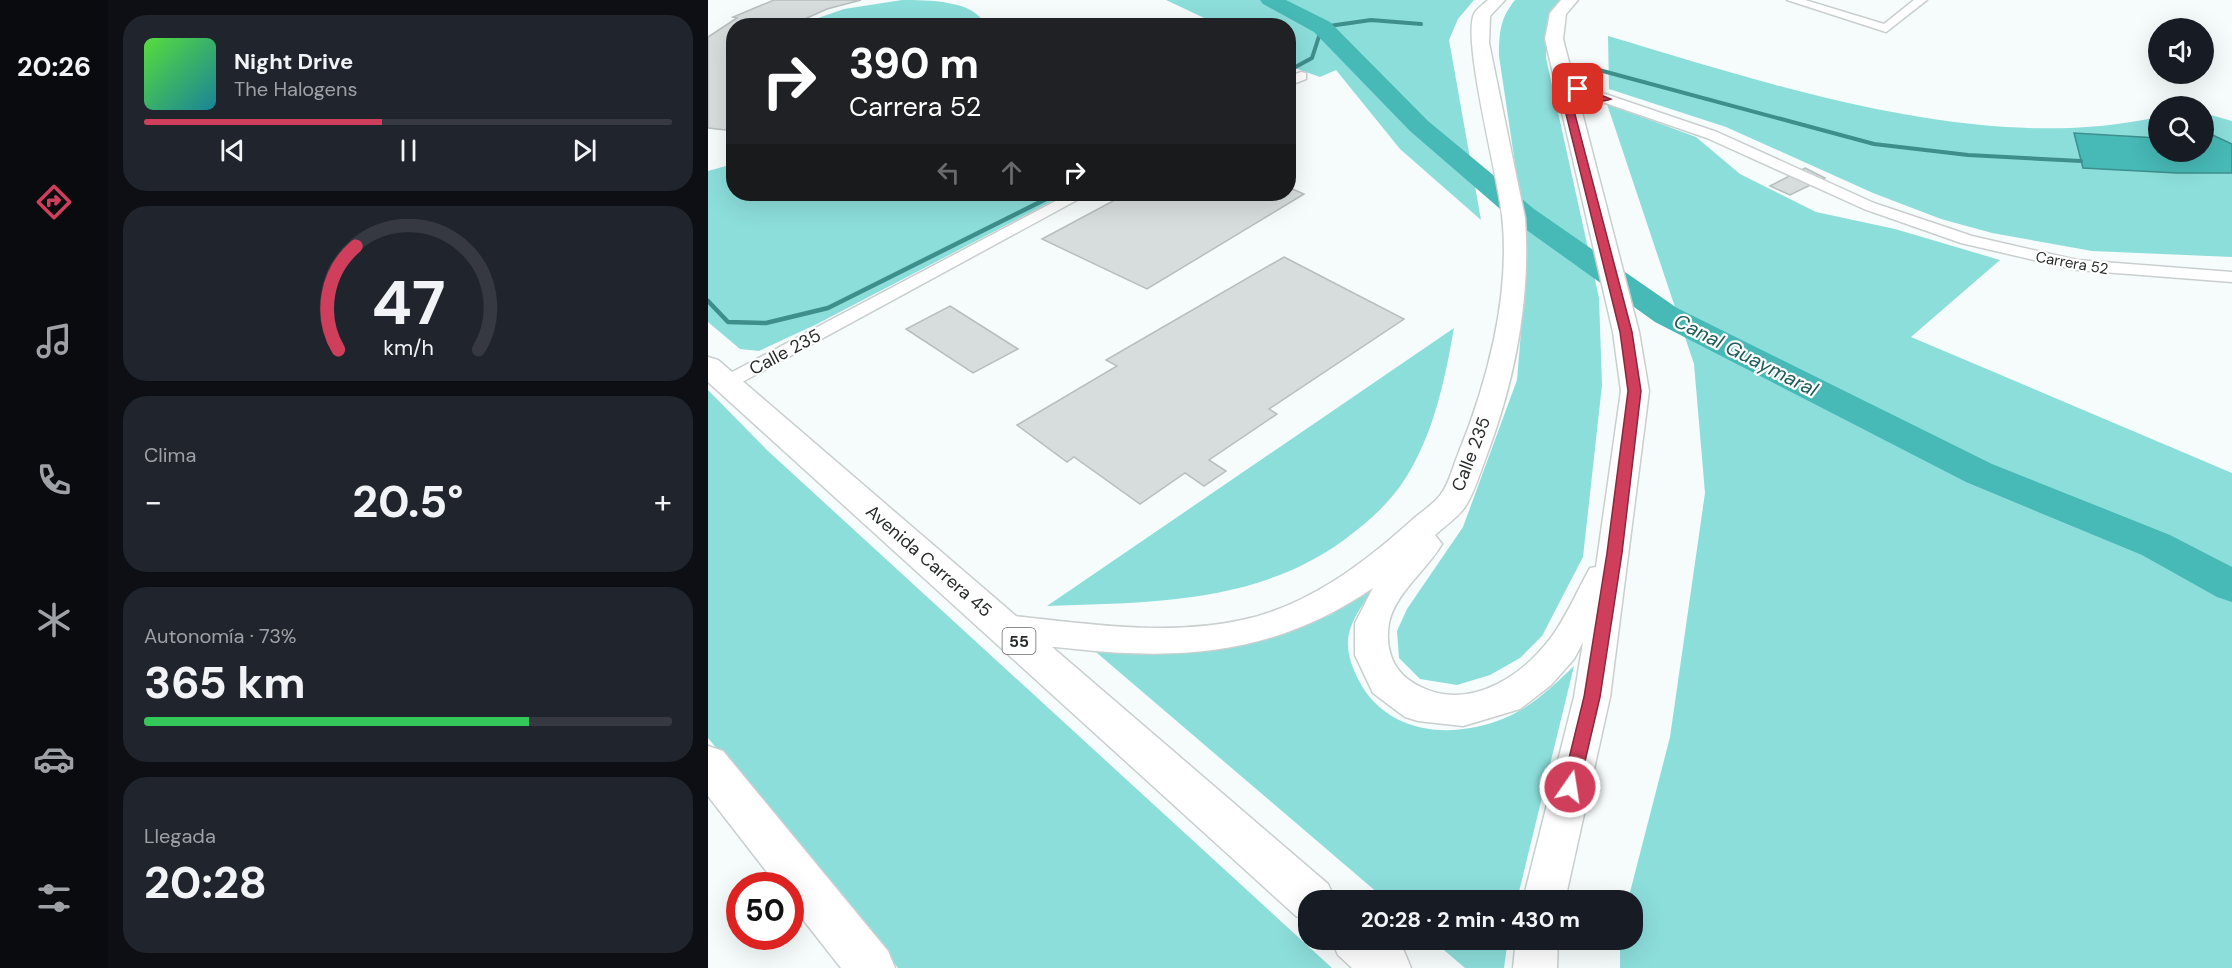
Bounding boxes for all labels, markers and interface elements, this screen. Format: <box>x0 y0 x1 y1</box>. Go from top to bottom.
map controls <box>2148 18 2214 162</box>
button: sound <box>2148 18 2214 84</box>
text: 390 m <box>849 36 979 91</box>
icon: right <box>750 42 828 120</box>
text: Night Drive <box>234 47 353 76</box>
text: 20:26 <box>17 49 91 84</box>
pin <box>1552 63 1603 114</box>
icon: arrive <box>1561 72 1594 105</box>
text: The Halogens <box>234 76 357 102</box>
text: Carrera 52 <box>849 89 981 124</box>
button: search <box>2148 96 2214 162</box>
icon: previous <box>216 134 249 167</box>
icon: pause <box>392 134 425 167</box>
icon: next <box>568 134 601 167</box>
icon: left <box>932 156 965 189</box>
icon: ahead <box>995 156 1028 189</box>
icon: right <box>1058 156 1091 189</box>
icon: directions <box>33 181 75 223</box>
street label: Carrera 52 <box>2034 247 2110 279</box>
text: 47 <box>371 263 445 344</box>
water label: Canal Guaymaral <box>1670 308 1823 403</box>
icon: music <box>33 320 75 362</box>
street label: Calle 235 <box>745 323 825 381</box>
text: km/h <box>383 335 433 363</box>
street label: Calle 235 <box>1446 413 1496 495</box>
text: Clima <box>144 442 196 468</box>
icon: phone <box>33 459 75 501</box>
text: 20.5° <box>352 472 464 531</box>
text: − <box>144 480 162 523</box>
text: + <box>654 480 672 523</box>
street label: Avenida Carrera 45 <box>861 500 997 622</box>
icon: climate <box>33 599 75 641</box>
text: Autonomía · 73% <box>144 623 296 649</box>
road number: 55 <box>1002 628 1036 654</box>
text: 365 km <box>144 653 306 712</box>
icon: car <box>33 738 75 780</box>
position arrow <box>1538 755 1602 819</box>
text: Llegada <box>144 823 216 849</box>
text: 20:28 <box>144 853 267 912</box>
speed limit sign: 50 <box>726 872 804 950</box>
icon: filters <box>33 877 75 919</box>
text: 20:28 · 2 min · 430 m <box>1361 905 1580 934</box>

